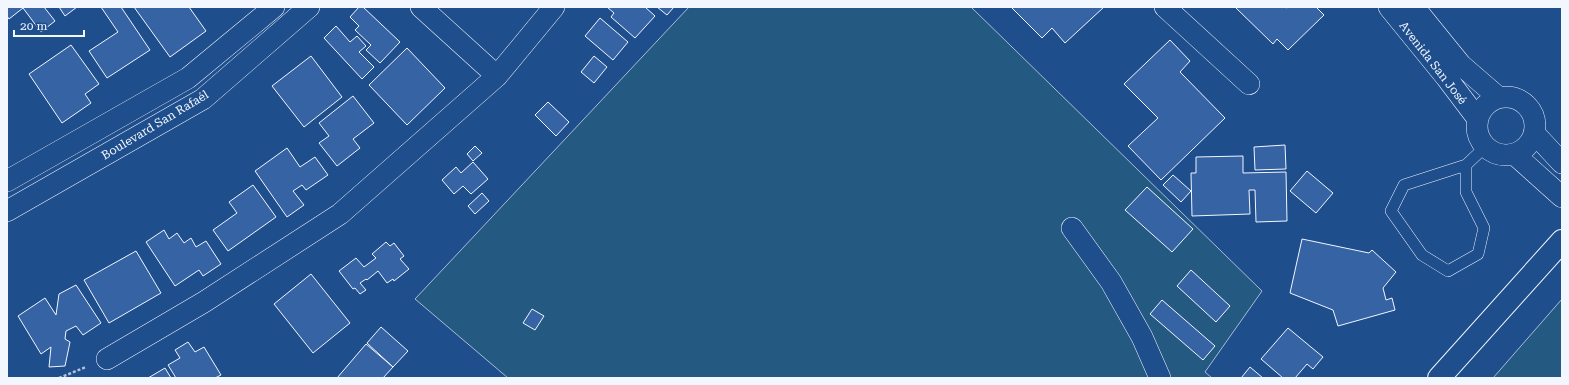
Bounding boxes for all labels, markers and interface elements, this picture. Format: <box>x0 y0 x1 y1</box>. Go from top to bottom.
scale bar <box>14 12 84 38</box>
text: 20 m <box>20 19 47 33</box>
street label: Avenida San José <box>1396 19 1470 107</box>
street label: Boulevard San Rafaél <box>99 87 211 163</box>

